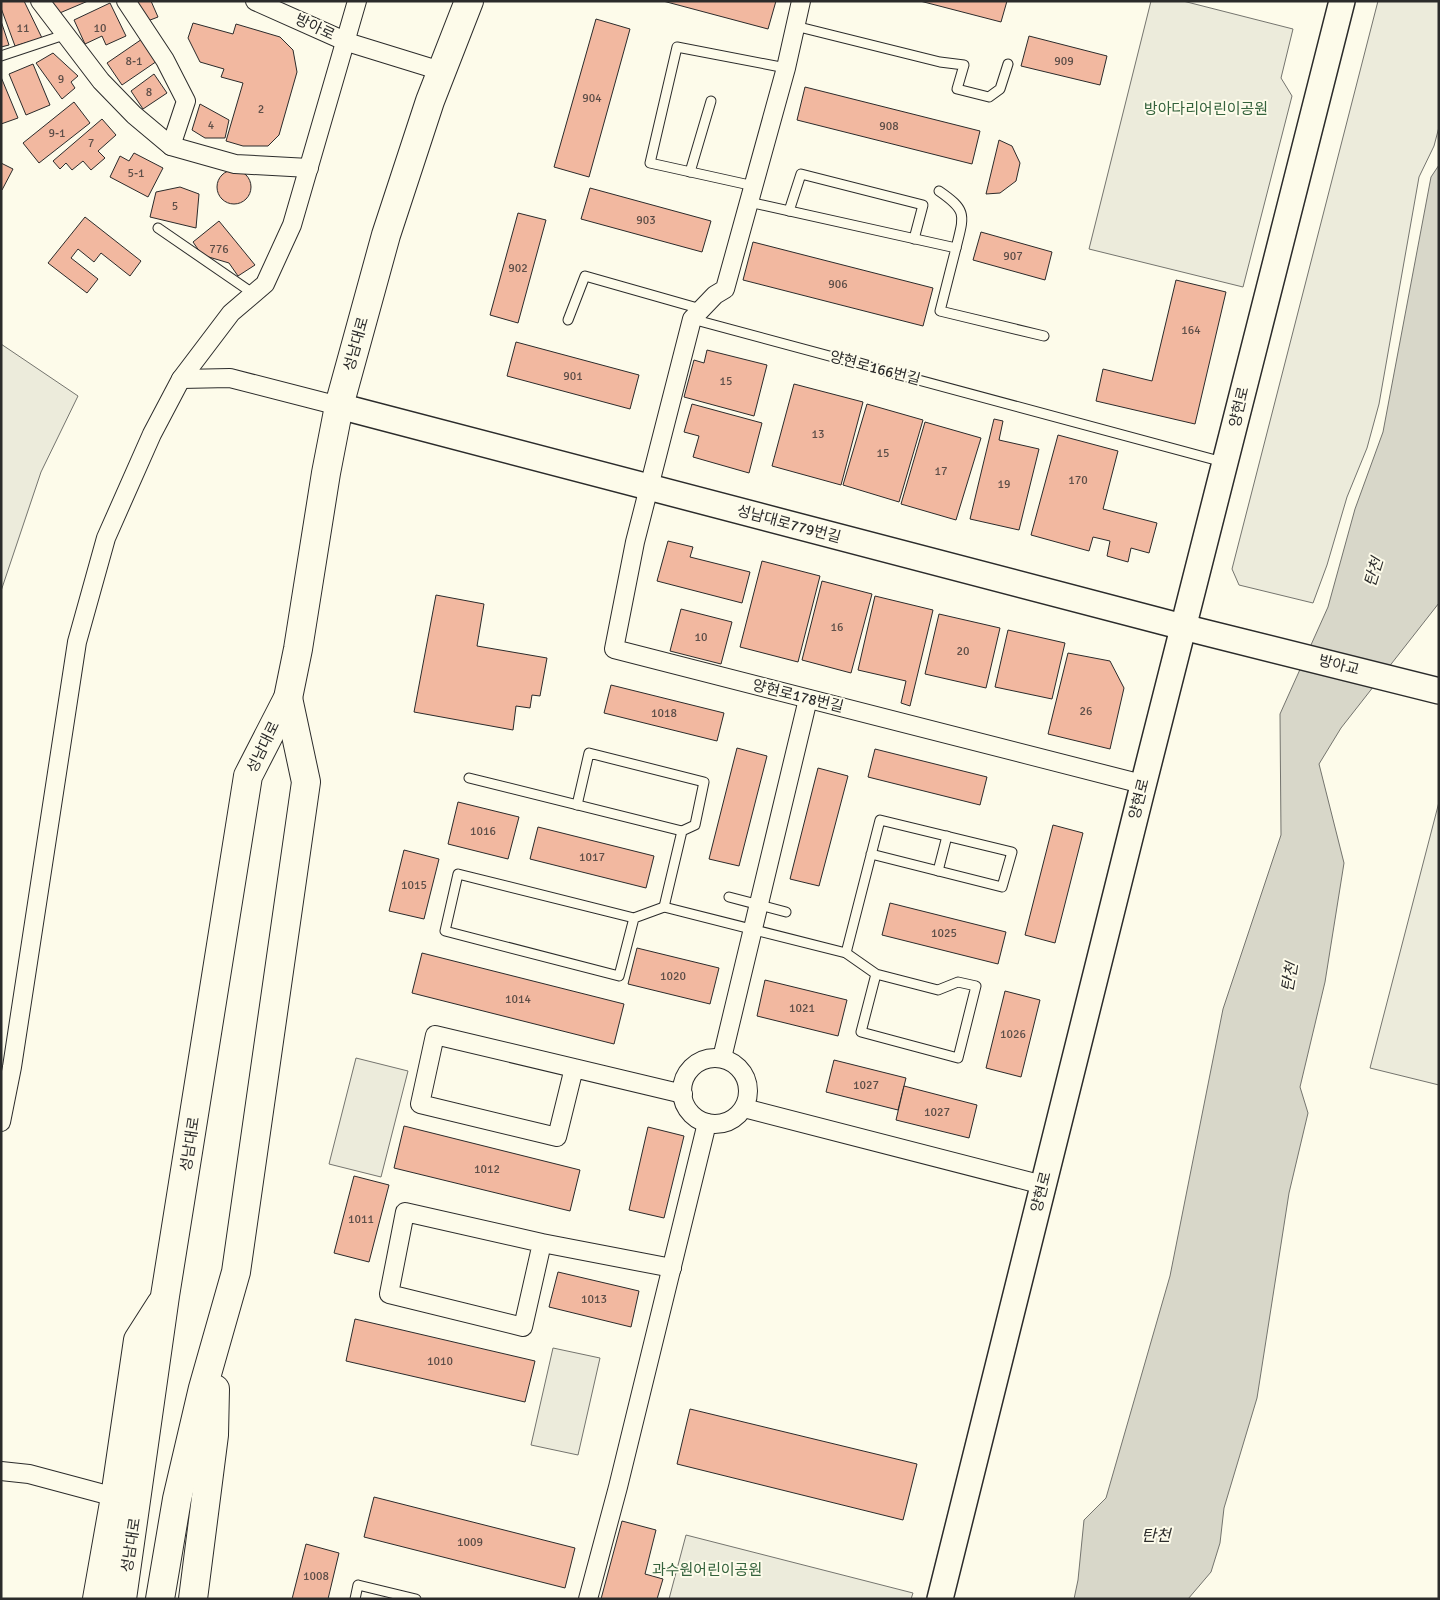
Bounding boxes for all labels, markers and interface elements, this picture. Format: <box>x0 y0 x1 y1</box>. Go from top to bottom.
street label: 방아로 <box>292 10 338 44</box>
house number: 11 <box>17 21 29 36</box>
house number: 10 <box>94 21 106 36</box>
house number: 8-1 <box>125 54 143 69</box>
house number: 909 <box>1054 54 1074 69</box>
house number: 9 <box>58 72 64 87</box>
house number: 8 <box>146 85 152 100</box>
house number: 904 <box>582 91 602 106</box>
park label: 방아다리어린이공원 <box>1144 100 1268 118</box>
house number: 2 <box>258 102 264 117</box>
house number: 4 <box>208 118 215 133</box>
house number: 908 <box>879 119 899 134</box>
house number: 9-1 <box>48 126 66 141</box>
house number: 7 <box>88 136 94 151</box>
house number: 5-1 <box>127 166 145 181</box>
house number: 5 <box>172 199 178 214</box>
house number: 903 <box>636 213 656 228</box>
house number: 776 <box>209 242 229 257</box>
house number: 907 <box>1003 249 1023 264</box>
house number: 902 <box>508 261 528 276</box>
house number: 906 <box>828 277 848 292</box>
street label: 성남대로 <box>340 315 372 373</box>
house number: 164 <box>1181 323 1201 338</box>
street label: 양현로166번길 <box>828 347 922 389</box>
house number: 901 <box>563 369 583 384</box>
house number: 15 <box>720 374 732 389</box>
street label: 양현로 <box>1226 385 1252 429</box>
house number: 13 <box>812 427 824 442</box>
house number: 15 <box>877 446 889 461</box>
house number: 17 <box>935 464 947 479</box>
house number: 170 <box>1068 473 1088 488</box>
house number: 19 <box>998 477 1010 492</box>
street label: 성남대로779번길 <box>735 501 843 547</box>
water label: 탄천 <box>1360 553 1388 589</box>
house number: 16 <box>831 620 843 635</box>
house number: 10 <box>695 630 707 645</box>
house number: 20 <box>957 644 969 659</box>
street label: 방아교 <box>1317 651 1361 679</box>
street label: 양현로178번길 <box>751 676 845 716</box>
house number: 26 <box>1080 704 1092 719</box>
house number: 1018 <box>651 706 677 721</box>
street label: 성남대로 <box>243 718 283 776</box>
street label: 양현로 <box>1125 777 1153 821</box>
house number: 1016 <box>470 824 496 839</box>
house number: 1017 <box>579 850 605 865</box>
house number: 1015 <box>401 878 427 893</box>
house number: 1025 <box>931 926 957 941</box>
water label: 탄천 <box>1278 959 1303 993</box>
house number: 1020 <box>660 969 686 984</box>
house number: 1014 <box>505 992 531 1007</box>
house number: 1021 <box>789 1001 815 1016</box>
house number: 1026 <box>1000 1027 1026 1042</box>
house number: 1027 <box>853 1078 879 1093</box>
house number: 1027 <box>924 1105 950 1120</box>
street label: 성남대로 <box>177 1115 203 1173</box>
house number: 1012 <box>474 1162 500 1177</box>
street label: 양현로 <box>1027 1170 1055 1214</box>
house number: 1011 <box>348 1212 374 1227</box>
house number: 1013 <box>581 1292 607 1307</box>
house number: 1010 <box>427 1354 453 1369</box>
street label: 성남대로 <box>118 1516 144 1574</box>
water label: 탄천 <box>1141 1526 1173 1546</box>
house number: 1009 <box>457 1535 483 1550</box>
park label: 과수원어린이공원 <box>652 1561 762 1579</box>
house number: 1008 <box>303 1569 329 1584</box>

